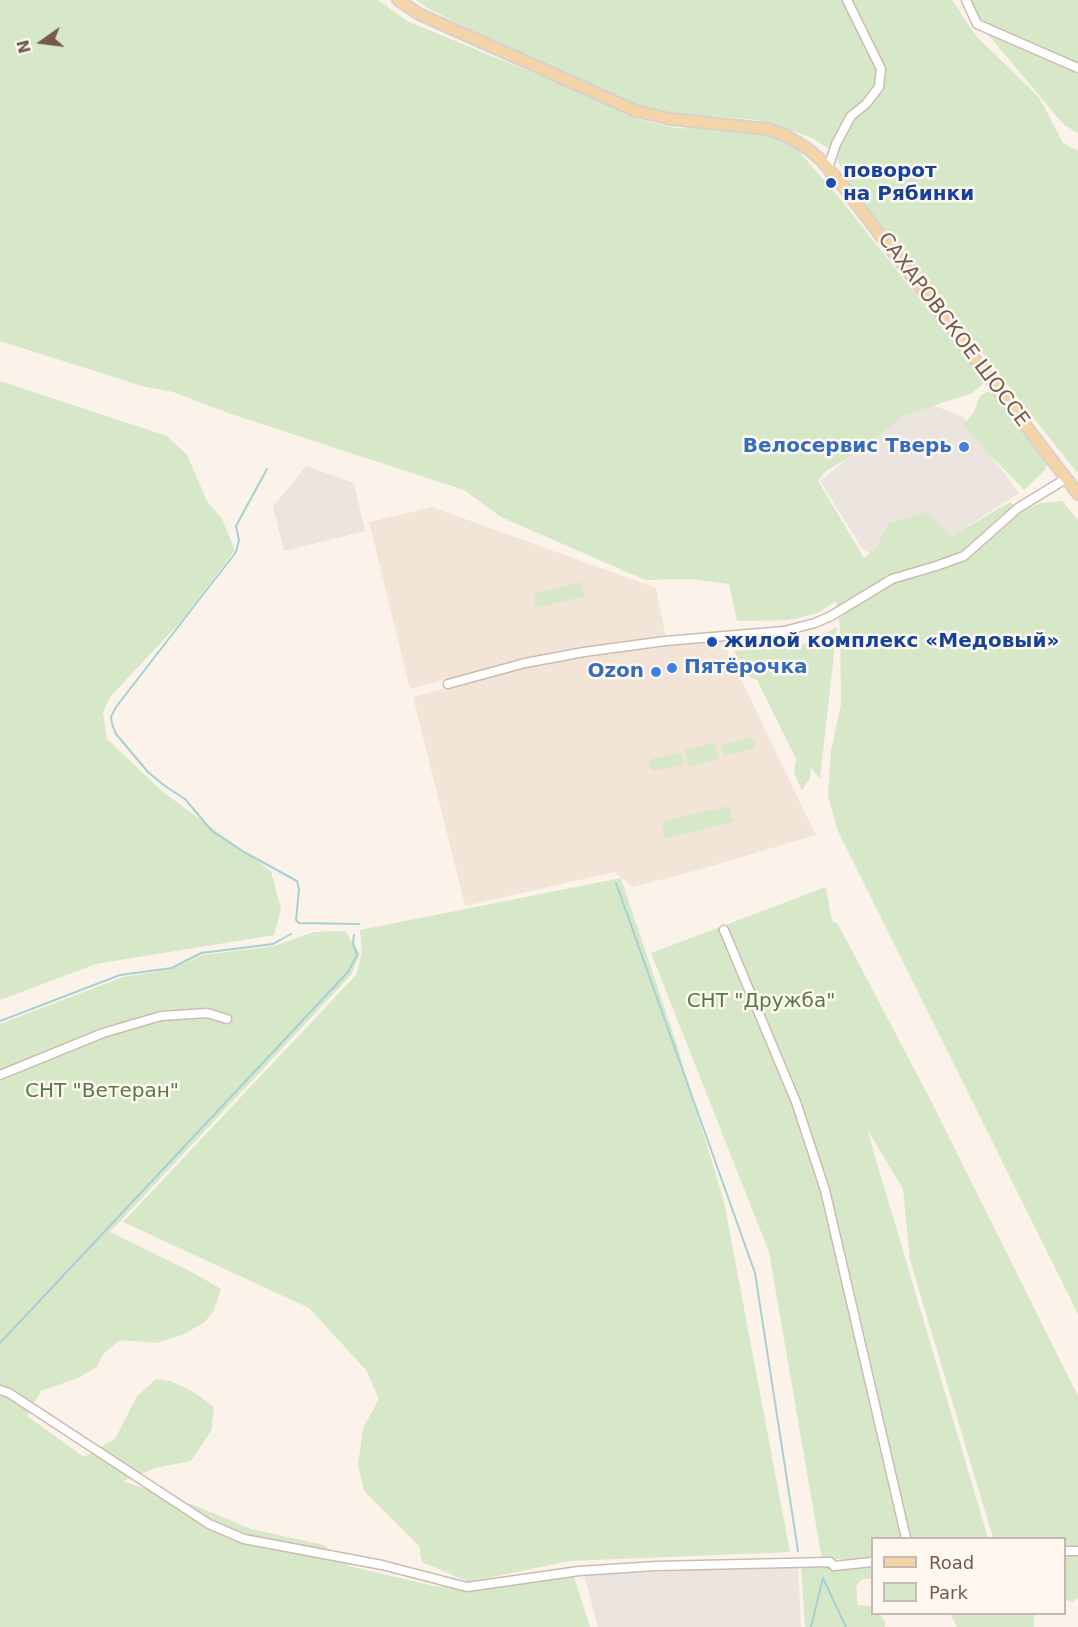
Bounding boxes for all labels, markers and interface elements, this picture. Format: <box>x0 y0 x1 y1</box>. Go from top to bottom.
north arrow <box>12 12 72 72</box>
text: N <box>13 38 35 55</box>
place label: поворот на Рябинки <box>843 160 974 207</box>
marker: поворот на Рябинки <box>824 176 838 190</box>
street label: САХАРОВСКОЕ ШОССЕ <box>872 228 1034 432</box>
place label: Велосервис Тверь <box>743 435 952 459</box>
marker: Велосервис Тверь <box>957 440 971 454</box>
place label: жилой комплекс «Медовый» <box>724 630 1059 654</box>
marker: жилой комплекс «Медовый» <box>705 635 719 649</box>
place label: Пятёрочка <box>684 656 808 680</box>
place label: Ozon <box>587 660 644 684</box>
marker: Пятёрочка <box>665 661 679 675</box>
marker: Ozon <box>649 665 663 679</box>
park label: СНТ "Дружба" <box>687 990 835 1014</box>
park label: СНТ "Ветеран" <box>25 1080 179 1104</box>
legend <box>871 1537 1066 1615</box>
text: Road <box>929 1552 974 1573</box>
text: Park <box>929 1582 968 1603</box>

